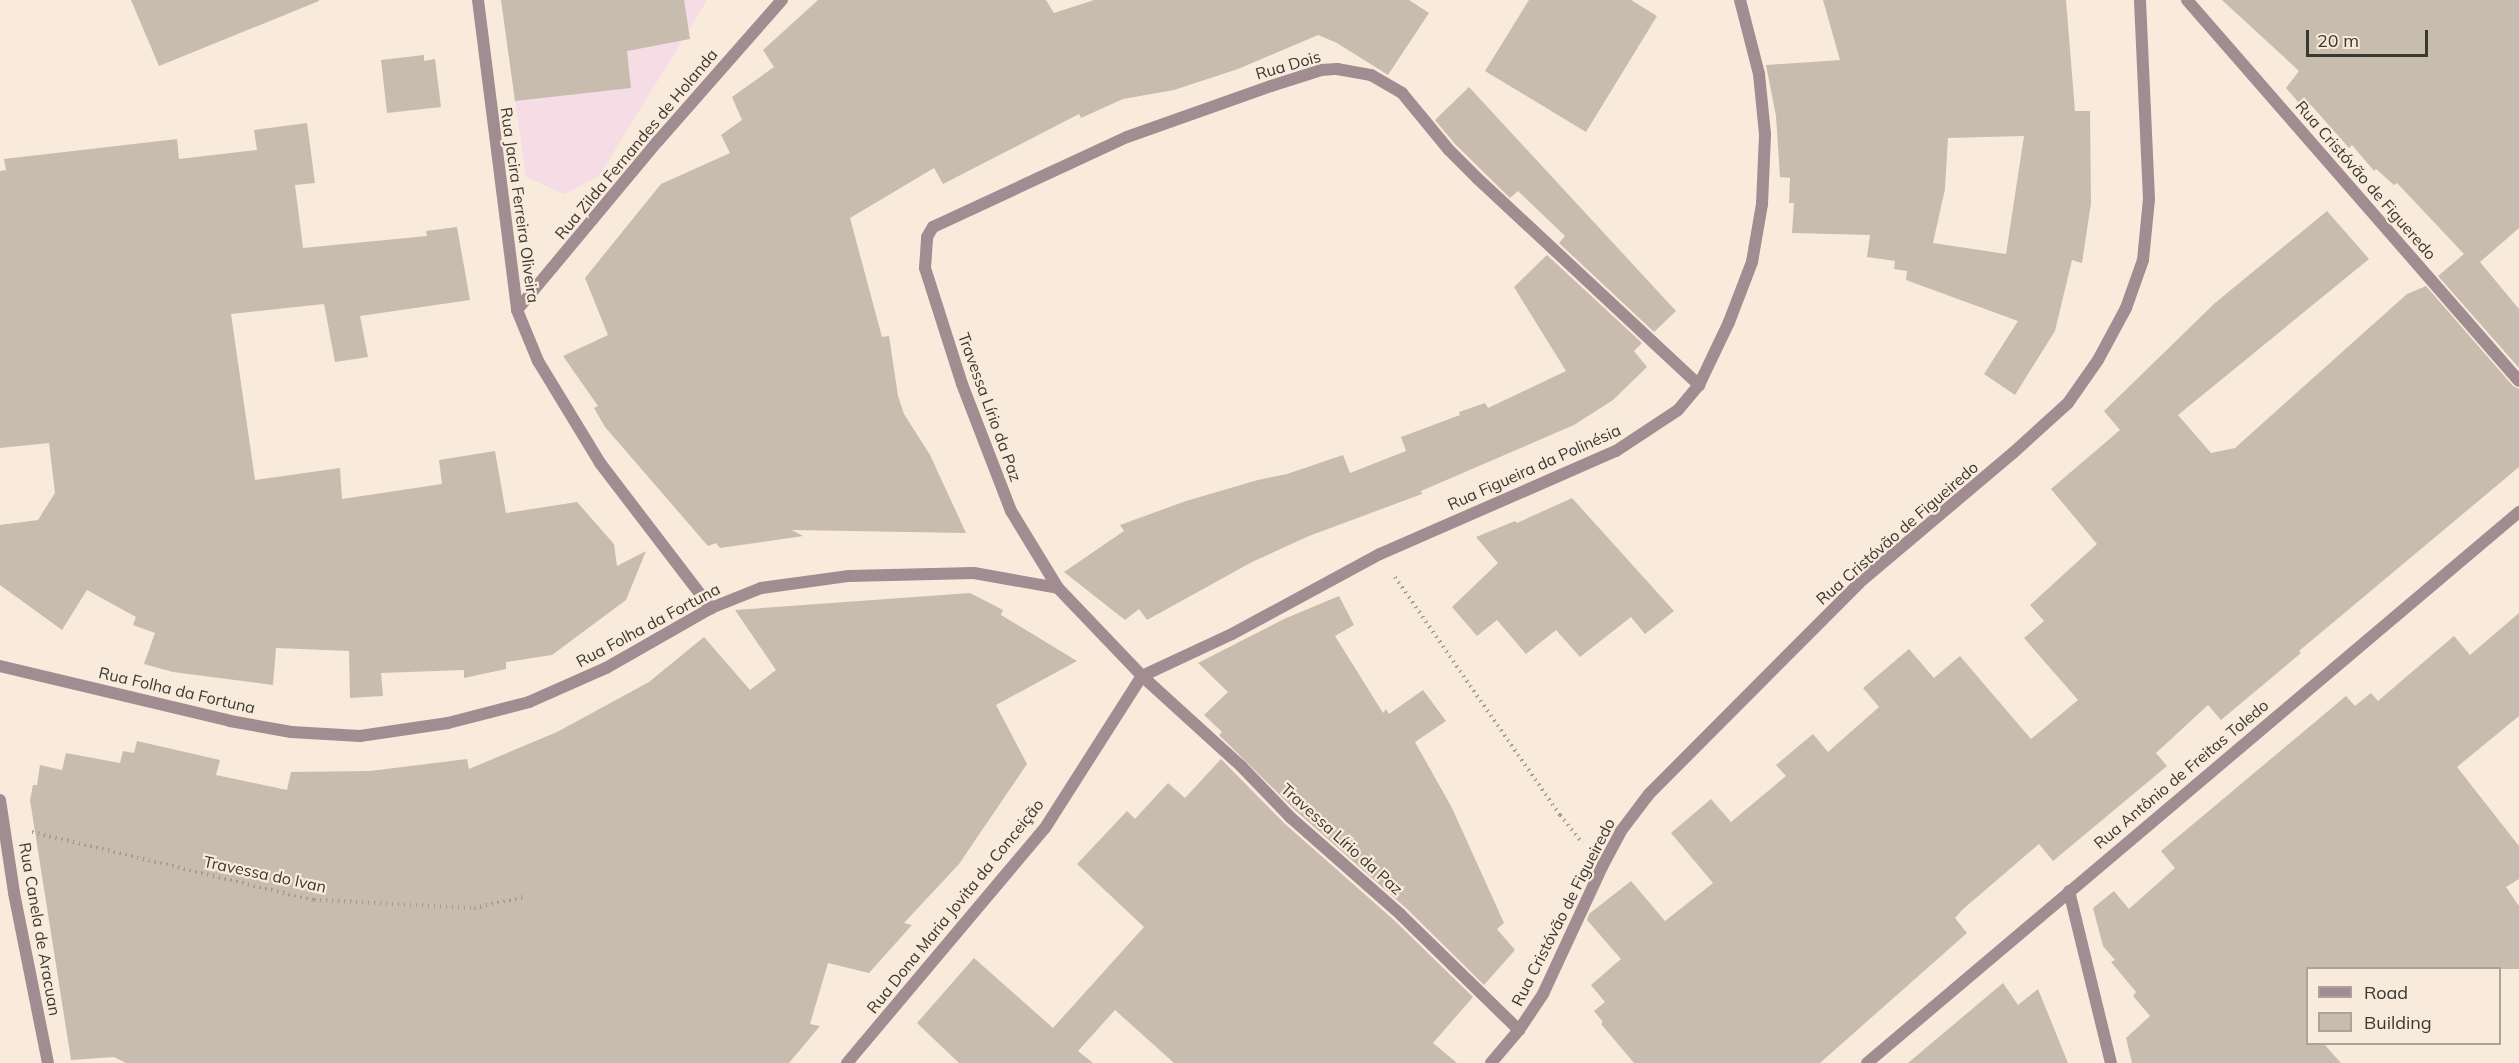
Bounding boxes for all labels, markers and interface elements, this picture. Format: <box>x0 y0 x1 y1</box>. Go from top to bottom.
scale bar <box>2309 18 2430 56</box>
text: 20 m <box>2317 29 2359 52</box>
street label: Rua Zilda Fernandes de Holanda <box>551 45 721 243</box>
street label: Rua Dois <box>1253 47 1323 83</box>
street label: Rua Cristóvão de Figueredo <box>2292 97 2440 263</box>
street label: Rua Jacira Ferreira Oliveira <box>497 106 543 304</box>
street label: Travessa Lírio da Paz <box>954 330 1026 484</box>
street label: Rua Figueira da Polinésia <box>1445 420 1623 514</box>
street label: Rua Cristóvão de Figueiredo <box>1812 457 1982 609</box>
street label: Rua Folha da Fortuna <box>573 579 723 671</box>
street label: Rua Folha da Fortuna <box>97 663 257 717</box>
street label: Rua Antônio de Freitas Toledo <box>2090 695 2272 853</box>
street label: Travessa Lírio da Paz <box>1277 779 1407 899</box>
street label: Rua Dona Maria Jovita da Conceição <box>863 795 1047 1017</box>
street label: Rua Cristóvão de Figueiredo <box>1507 815 1619 1009</box>
street label: Rua Canela de Aracuan <box>15 841 65 1017</box>
street label: Travessa do Ivan <box>202 852 328 896</box>
legend <box>2306 967 2501 1045</box>
text: Road <box>2364 981 2408 1004</box>
text: Building <box>2364 1011 2432 1034</box>

